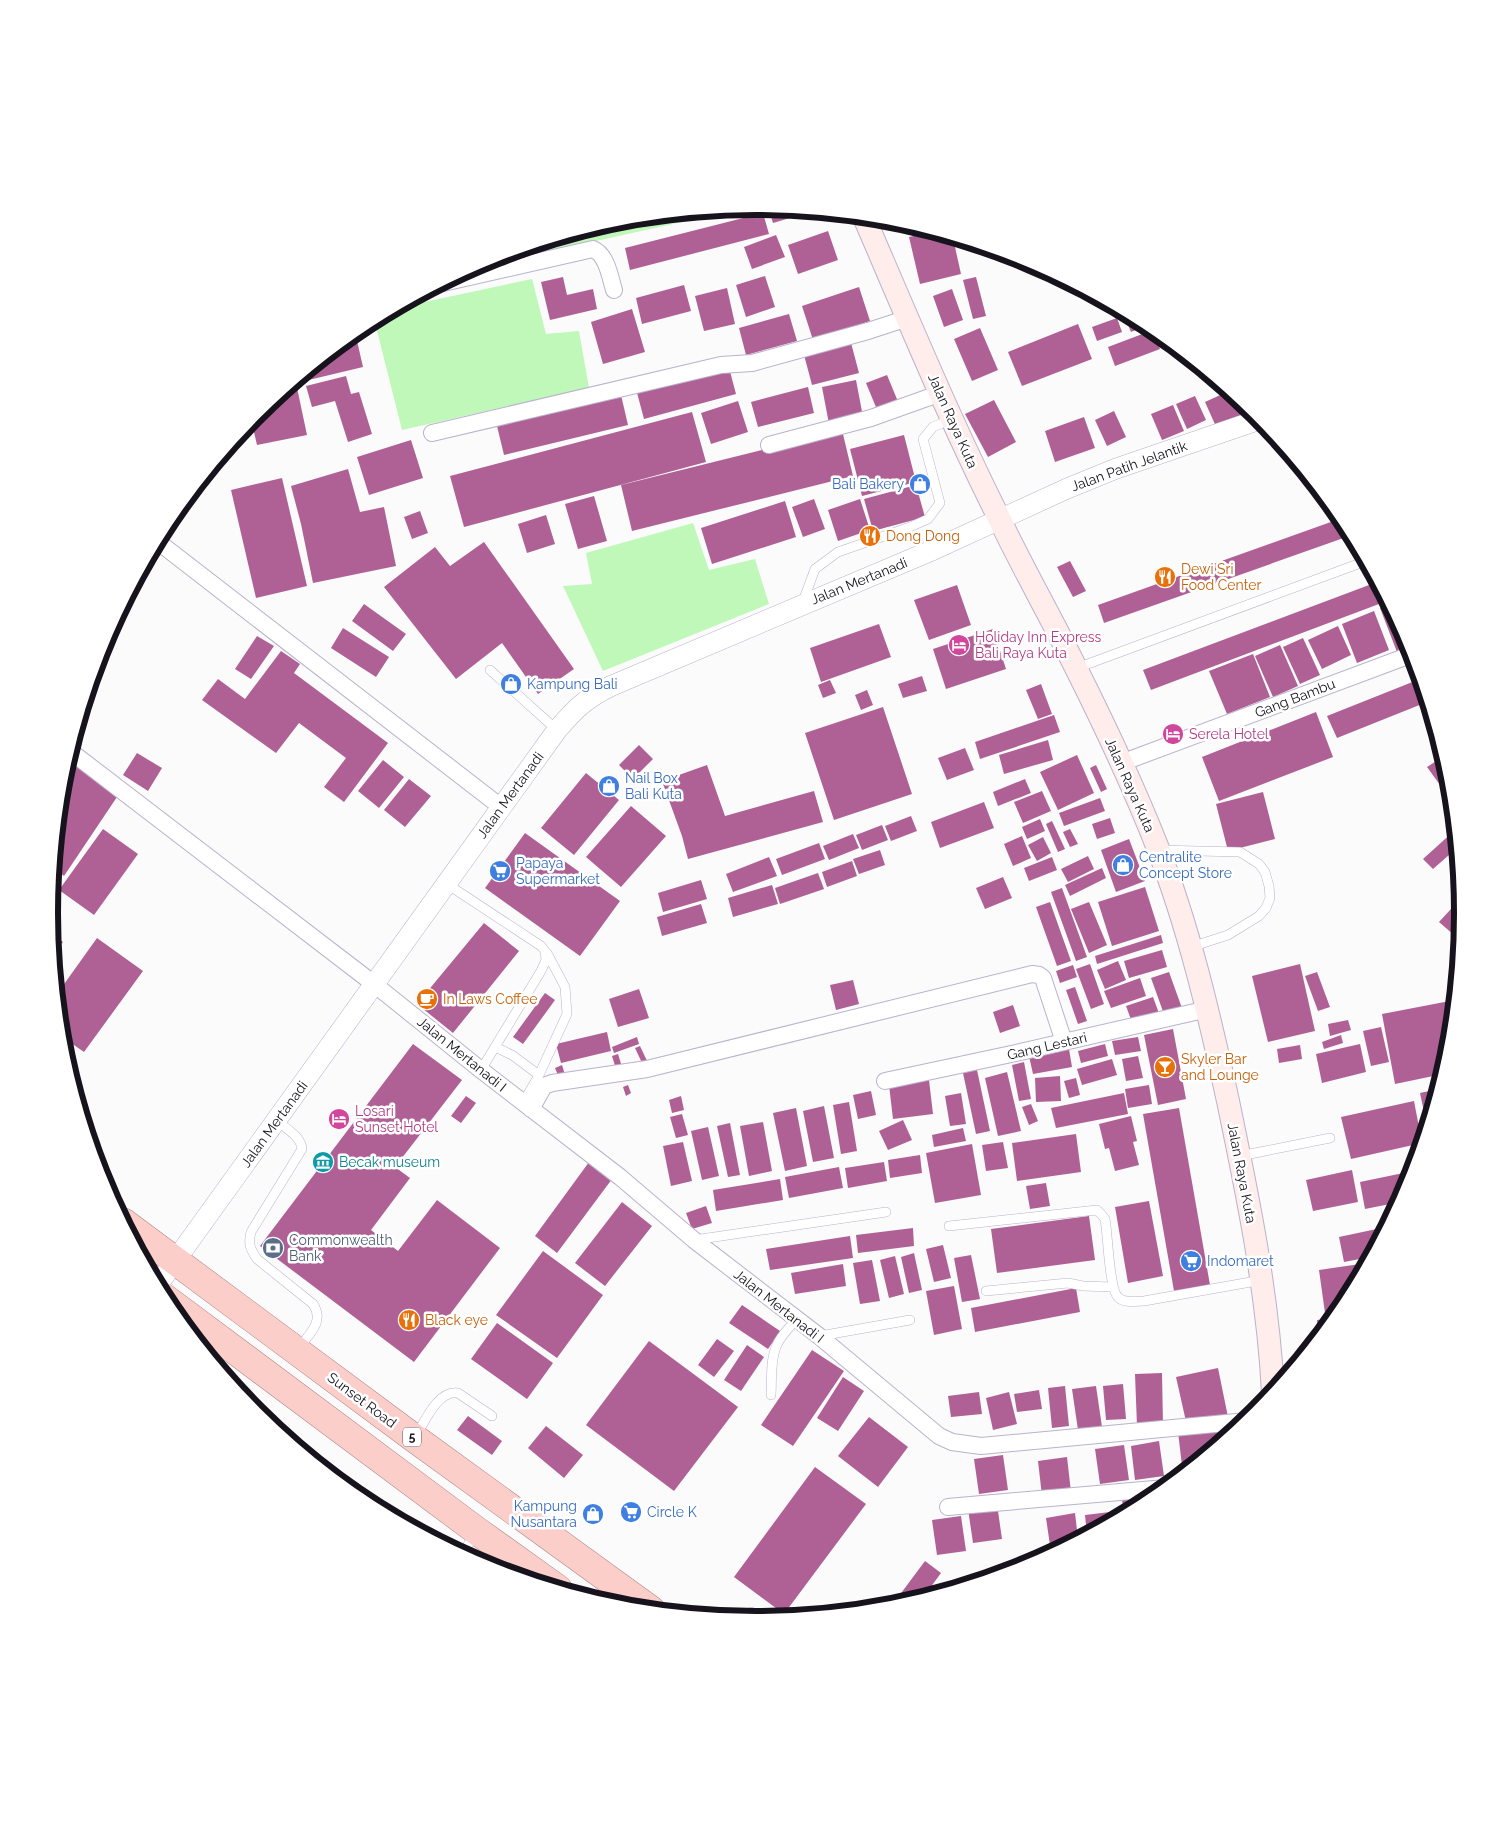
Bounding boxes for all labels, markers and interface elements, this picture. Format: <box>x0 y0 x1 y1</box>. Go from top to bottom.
street label: Jalan Raya Kuta <box>925 371 981 471</box>
street label: Jalan Patih Jelantik <box>1069 437 1190 494</box>
shop icon: Bali Bakery <box>908 472 932 496</box>
place label: Bali Bakery <box>832 476 904 492</box>
restaurant icon: Dong Dong <box>858 524 882 548</box>
place label: Dong Dong <box>886 528 960 544</box>
street label: Jalan Mertanadi <box>808 554 910 608</box>
place label: Dewi Sri Food Center <box>1181 561 1261 593</box>
restaurant icon: Dewi Sri Food Center <box>1153 565 1177 589</box>
place label: Holiday Inn Express Bali Raya Kuta <box>975 629 1102 661</box>
hotel icon: Holiday Inn Express Bali Raya Kuta <box>947 633 971 657</box>
shop icon: Kampung Bali <box>499 672 523 696</box>
street label: Gang Bambu <box>1253 675 1337 721</box>
place label: Kampung Bali <box>527 676 618 692</box>
hotel icon: Serela Hotel <box>1161 722 1185 746</box>
place label: Serela Hotel <box>1189 726 1269 742</box>
street label: Jalan Raya Kuta <box>1102 735 1158 835</box>
street label: Jalan Mertanadi <box>473 749 547 841</box>
place label: Nail Box Bali Kuta <box>625 770 682 802</box>
shop icon: Nail Box Bali Kuta <box>597 774 621 798</box>
place label: Centralite Concept Store <box>1139 849 1232 881</box>
shop icon: Centralite Concept Store <box>1111 853 1135 877</box>
place label: Papaya Supermarket <box>516 855 600 887</box>
supermarket icon: Papaya Supermarket <box>488 859 512 883</box>
cafe icon: In Laws Coffee <box>415 987 439 1011</box>
place label: In Laws Coffee <box>443 991 537 1007</box>
street label: Jalan Mertanadi I <box>414 1013 510 1095</box>
street label: Gang Lestari <box>1006 1029 1088 1063</box>
place label: Skyler Bar and Lounge <box>1181 1051 1259 1083</box>
bar icon: Skyler Bar and Lounge <box>1153 1055 1177 1079</box>
street label: Jalan Mertanadi <box>237 1078 311 1170</box>
place label: Losari Sunset Hotel <box>355 1103 438 1135</box>
hotel icon: Losari Sunset Hotel <box>327 1107 351 1131</box>
street label: Jalan Raya Kuta <box>1224 1121 1260 1225</box>
museum icon: Becak museum <box>311 1150 335 1174</box>
place label: Becak museum <box>339 1154 440 1170</box>
place label: Commonwealth Bank <box>289 1232 393 1264</box>
bank icon: Commonwealth Bank <box>261 1236 285 1260</box>
supermarket icon: Indomaret <box>1179 1249 1203 1273</box>
place label: Indomaret <box>1207 1253 1274 1269</box>
street label: Jalan Mertanadi I <box>731 1266 827 1346</box>
restaurant icon: Black eye <box>397 1308 421 1332</box>
place label: Black eye <box>425 1312 488 1328</box>
street label: Sunset Road <box>325 1369 399 1431</box>
road number: 5 <box>403 1428 421 1446</box>
place label: Kampung Nusantara <box>511 1498 577 1530</box>
supermarket icon: Circle K <box>619 1500 643 1524</box>
shop icon: Kampung Nusantara <box>581 1502 605 1526</box>
place label: Circle K <box>647 1504 697 1520</box>

